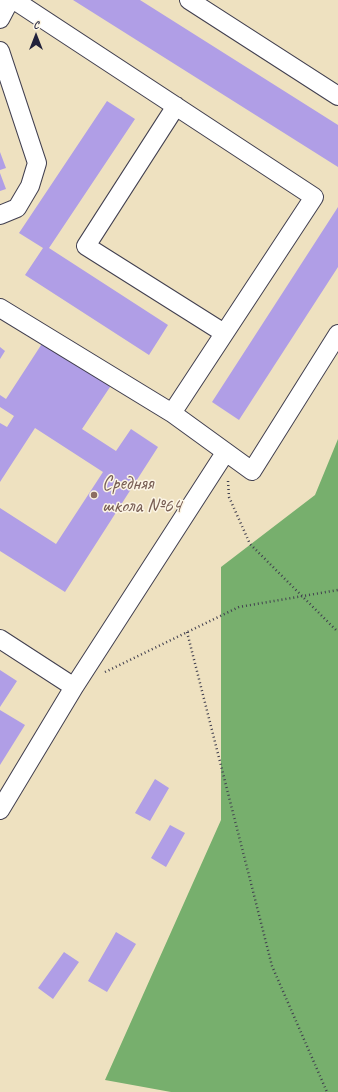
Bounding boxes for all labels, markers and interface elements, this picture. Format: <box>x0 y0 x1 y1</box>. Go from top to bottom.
north arrow <box>16 16 56 56</box>
text: С <box>33 17 39 31</box>
place label: Средняя школа №64 <box>102 472 182 519</box>
marker: Средняя школа №64 <box>89 490 99 500</box>

